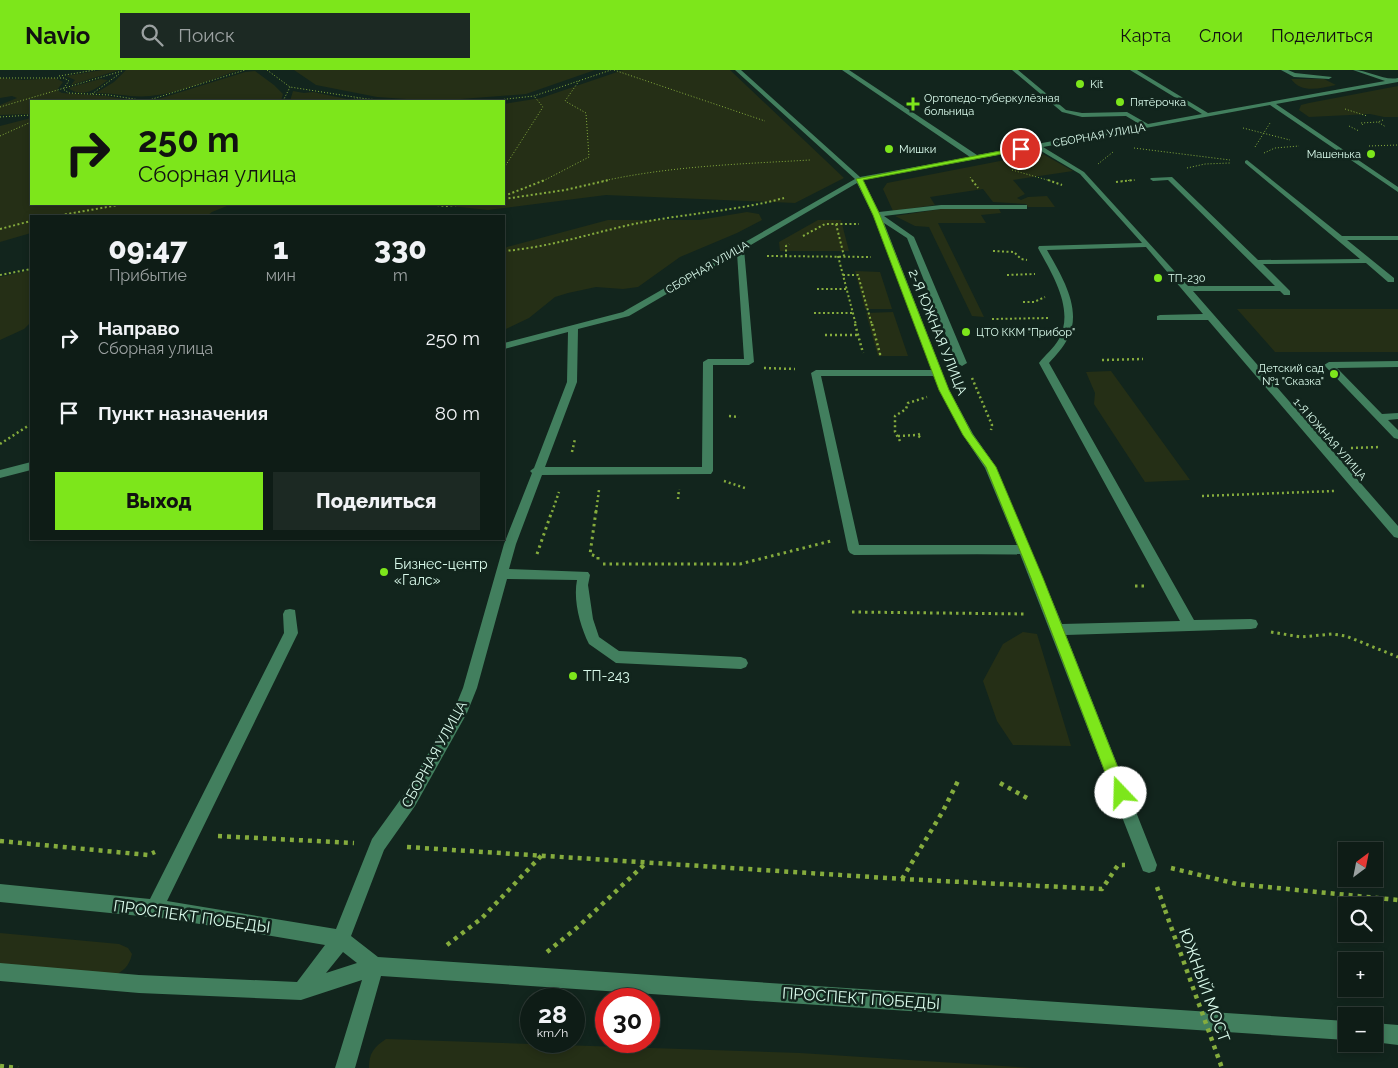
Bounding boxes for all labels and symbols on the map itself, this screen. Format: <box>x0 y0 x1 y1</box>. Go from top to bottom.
marker: Kit <box>1074 78 1086 90</box>
place label: Kit <box>1090 78 1103 91</box>
place label: Ортопедо-туберкулёзная больница <box>924 92 1059 118</box>
marker: Пятёрочка <box>1114 96 1126 108</box>
place label: Пятёрочка <box>1130 96 1186 109</box>
marker: Ортопедо-туберкулёзная больница <box>906 97 920 111</box>
street label: СБОРНАЯ УЛИЦА <box>1052 121 1147 150</box>
pin <box>1000 128 1042 170</box>
marker: Мишки <box>883 143 895 155</box>
place label: Мишки <box>899 143 936 156</box>
place label: Машенька <box>1307 148 1361 161</box>
marker: Машенька <box>1365 148 1377 160</box>
street label: СБОРНАЯ УЛИЦА <box>663 238 752 297</box>
street label: 2-Я ЮЖНАЯ УЛИЦА <box>905 267 971 398</box>
marker: ТП-230 <box>1152 272 1164 284</box>
place label: ТП-230 <box>1168 272 1206 285</box>
marker: ЦТО ККМ "Прибор" <box>960 326 972 338</box>
place label: ЦТО ККМ "Прибор" <box>976 326 1075 339</box>
place label: Детский сад №1 "Сказка" <box>1258 362 1325 388</box>
marker: Детский сад №1 "Сказка" <box>1328 368 1340 380</box>
street label: 1-Я ЮЖНАЯ УЛИЦА <box>1290 396 1369 484</box>
place label: Бизнес-центр «Галс» <box>394 556 488 588</box>
marker: Бизнес-центр «Галс» <box>378 566 390 578</box>
place label: ТП-243 <box>583 668 630 684</box>
marker: ТП-243 <box>567 670 579 682</box>
street label: СБОРНАЯ УЛИЦА <box>398 697 470 810</box>
position arrow <box>1094 766 1146 818</box>
north arrow <box>1338 842 1382 888</box>
street label: ПРОСПЕКТ ПОБЕДЫ <box>112 896 272 937</box>
street label: ЮЖНЫЙ МОСТ <box>1175 926 1234 1045</box>
street label: ПРОСПЕКТ ПОБЕДЫ <box>781 984 941 1013</box>
speed limit sign: 30 <box>595 988 660 1053</box>

